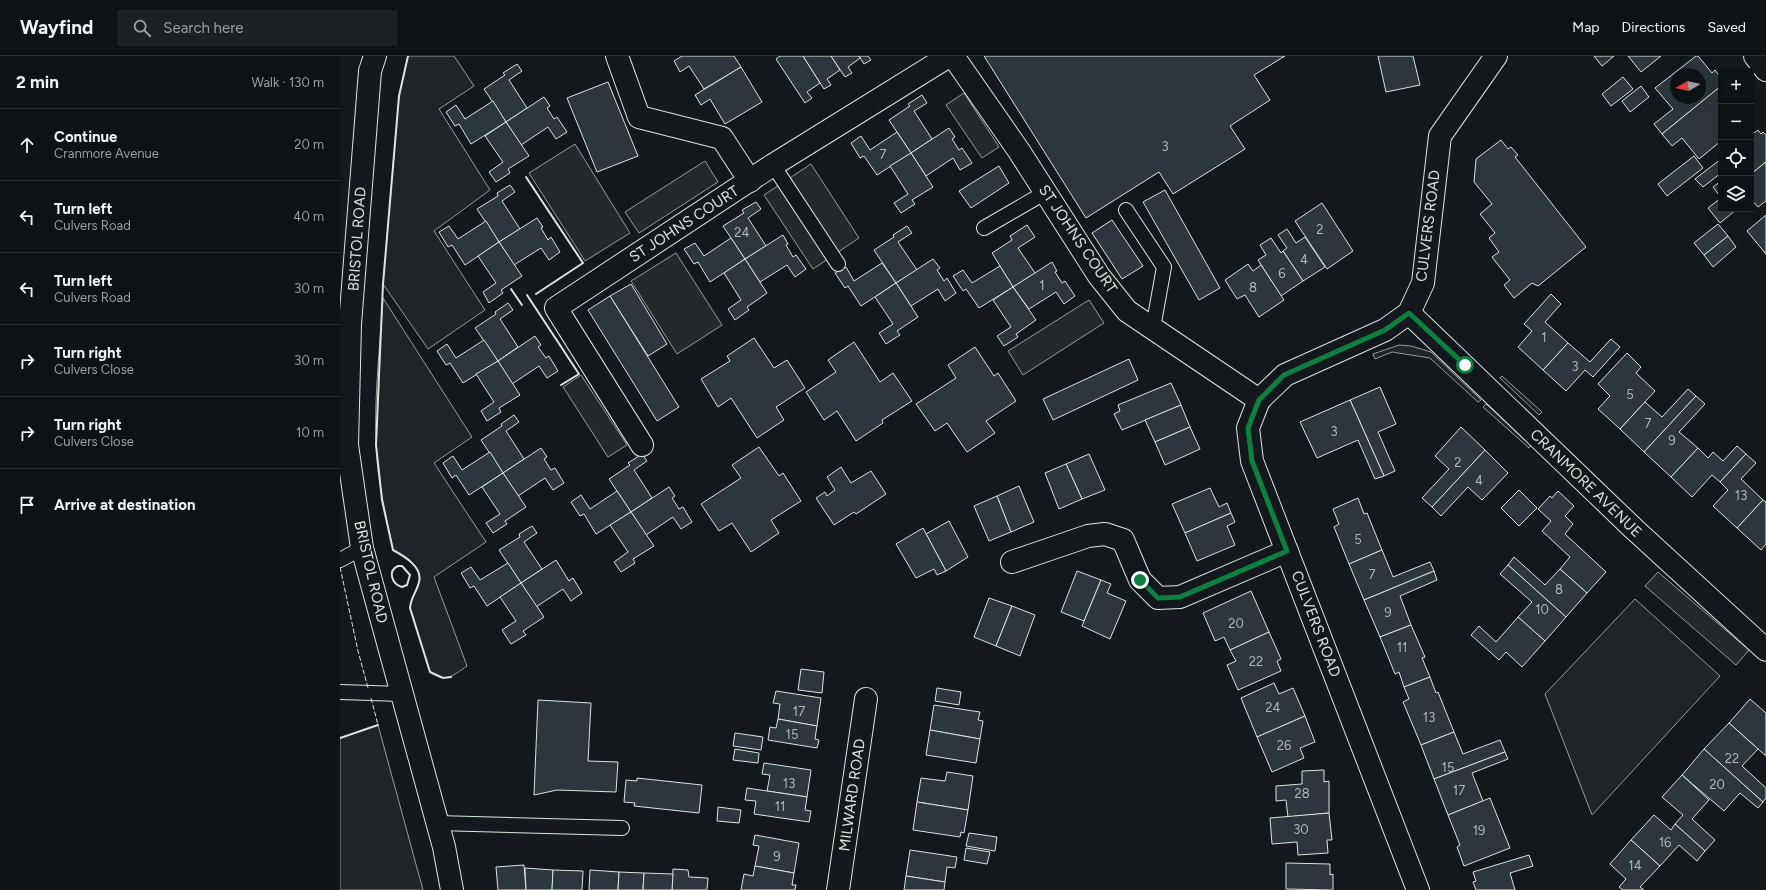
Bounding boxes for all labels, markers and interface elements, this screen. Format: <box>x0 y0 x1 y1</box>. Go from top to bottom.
search box <box>117 10 397 46</box>
text: Wayfind <box>20 16 93 39</box>
icon: search <box>131 17 153 39</box>
text: Search here <box>163 19 243 37</box>
text: Map <box>1572 19 1600 36</box>
text: Directions <box>1622 19 1685 36</box>
text: Saved <box>1707 19 1746 36</box>
north arrow <box>1670 68 1706 104</box>
map controls <box>1718 68 1754 212</box>
button: + <box>1718 68 1754 104</box>
text: 2 min <box>16 72 59 92</box>
text: Walk · 130 m <box>251 75 324 90</box>
button: − <box>1718 104 1754 140</box>
text: Continue <box>54 128 117 146</box>
icon: ahead <box>16 134 38 156</box>
text: 20 m <box>294 137 324 152</box>
house number: 3 <box>1161 139 1169 154</box>
button: locate <box>1718 140 1754 176</box>
text: Cranmore Avenue <box>54 146 159 161</box>
house number: 7 <box>880 147 887 162</box>
street label: CULVERS ROAD <box>1412 169 1444 283</box>
button: layers <box>1718 176 1754 212</box>
street label: ST JOHNS COURT <box>626 181 743 266</box>
street label: ST JOHNS COURT <box>1035 181 1121 297</box>
street label: BRISTOL ROAD <box>344 186 370 292</box>
text: Turn left <box>54 200 112 218</box>
icon: left <box>16 206 38 228</box>
text: 40 m <box>293 209 324 224</box>
text: Culvers Road <box>54 218 131 233</box>
house number: 2 <box>1316 222 1324 237</box>
house number: 24 <box>734 225 750 240</box>
house number: 4 <box>1300 252 1308 267</box>
house number: 6 <box>1278 266 1286 281</box>
text: Turn left <box>54 272 112 290</box>
icon: left <box>16 278 38 300</box>
house number: 1 <box>1039 278 1045 293</box>
house number: 8 <box>1249 280 1257 295</box>
text: 30 m <box>294 281 324 296</box>
text: Culvers Road <box>54 290 131 305</box>
house number: 1 <box>1541 330 1547 345</box>
text: Turn right <box>54 344 122 362</box>
icon: right <box>16 350 38 372</box>
text: 30 m <box>294 353 324 368</box>
route start <box>1456 356 1474 374</box>
house number: 3 <box>1571 359 1579 374</box>
text: Culvers Close <box>54 362 134 377</box>
house number: 5 <box>1626 387 1634 402</box>
text: Turn right <box>54 416 122 434</box>
house number: 7 <box>1645 416 1652 431</box>
icon: right <box>16 422 38 444</box>
house number: 3 <box>1330 424 1338 439</box>
text: 10 m <box>296 425 324 440</box>
street label: CRANMORE AVENUE <box>1526 425 1646 541</box>
house number: 9 <box>1668 433 1676 448</box>
text: Culvers Close <box>54 434 134 449</box>
house number: 2 <box>1454 455 1462 470</box>
house number: 4 <box>1475 473 1483 488</box>
house number: 13 <box>1735 488 1747 503</box>
icon: arrive <box>16 494 38 516</box>
text: Arrive at destination <box>54 496 195 514</box>
street label: BRISTOL ROAD <box>350 519 392 625</box>
house number: 5 <box>1354 532 1362 547</box>
house number: 7 <box>1369 567 1376 582</box>
street label: CULVERS ROAD <box>1287 568 1345 680</box>
route end <box>1131 571 1149 589</box>
house number: 8 <box>1555 582 1563 597</box>
house number: 10 <box>1535 602 1549 617</box>
house number: 9 <box>1384 605 1392 620</box>
house number: 20 <box>1228 616 1244 631</box>
house number: 11 <box>1397 640 1407 655</box>
house number: 22 <box>1249 654 1263 669</box>
house number: 24 <box>1265 700 1281 715</box>
house number: 17 <box>793 704 805 719</box>
house number: 13 <box>1423 710 1435 725</box>
house number: 15 <box>786 727 798 742</box>
street label: MILWARD ROAD <box>835 738 869 852</box>
house number: 26 <box>1277 738 1291 753</box>
house number: 22 <box>1725 751 1739 766</box>
house number: 15 <box>1442 760 1454 775</box>
house number: 13 <box>783 776 795 791</box>
house number: 20 <box>1709 777 1725 792</box>
house number: 17 <box>1453 783 1465 798</box>
house number: 28 <box>1294 786 1310 801</box>
house number: 11 <box>775 799 785 814</box>
house number: 30 <box>1293 822 1309 837</box>
house number: 19 <box>1473 823 1485 838</box>
house number: 16 <box>1659 835 1671 850</box>
house number: 9 <box>773 849 781 864</box>
house number: 14 <box>1628 858 1642 873</box>

